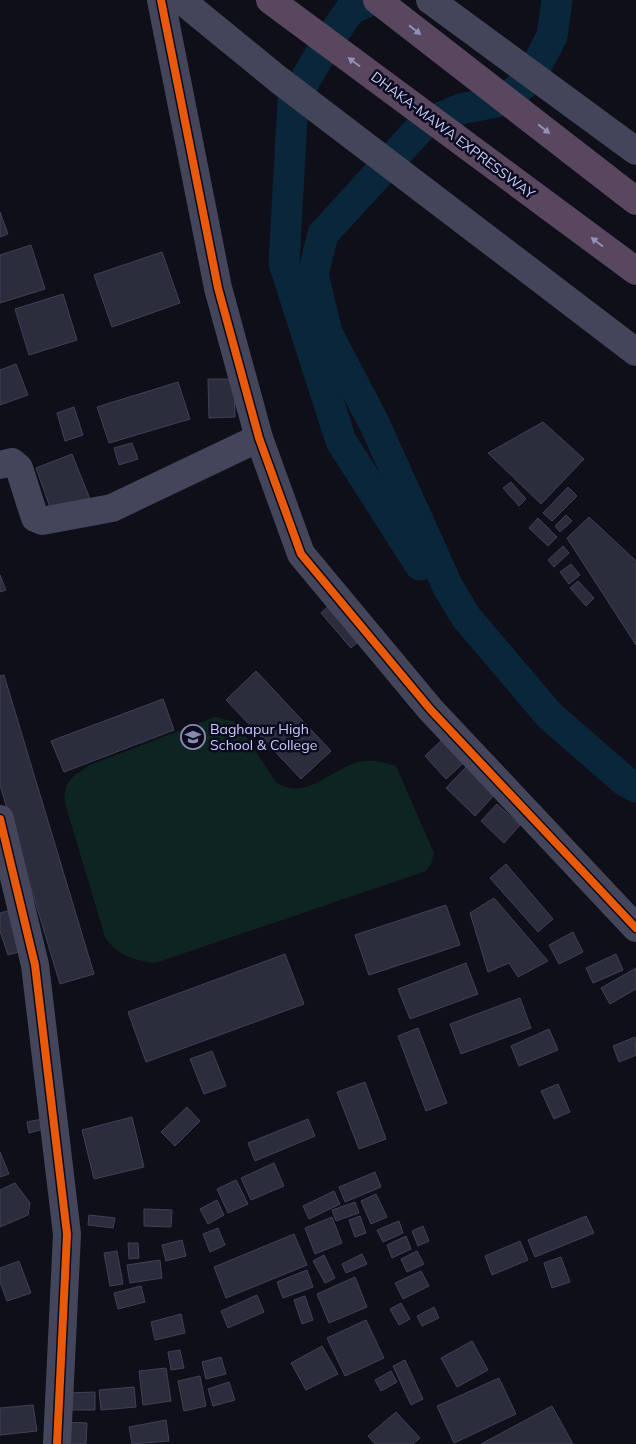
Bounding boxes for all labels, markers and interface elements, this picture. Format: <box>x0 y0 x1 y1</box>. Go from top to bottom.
one-way arrow <box>408 24 421 35</box>
one-way arrow <box>348 56 361 67</box>
street label: DHAKA-MAWA EXPRESSWAY <box>368 68 539 203</box>
one-way arrow <box>537 124 550 135</box>
one-way arrow <box>590 237 604 247</box>
place label: Baghapur High School & College <box>210 720 317 754</box>
school or university icon: Baghapur High School & College <box>180 724 206 750</box>

